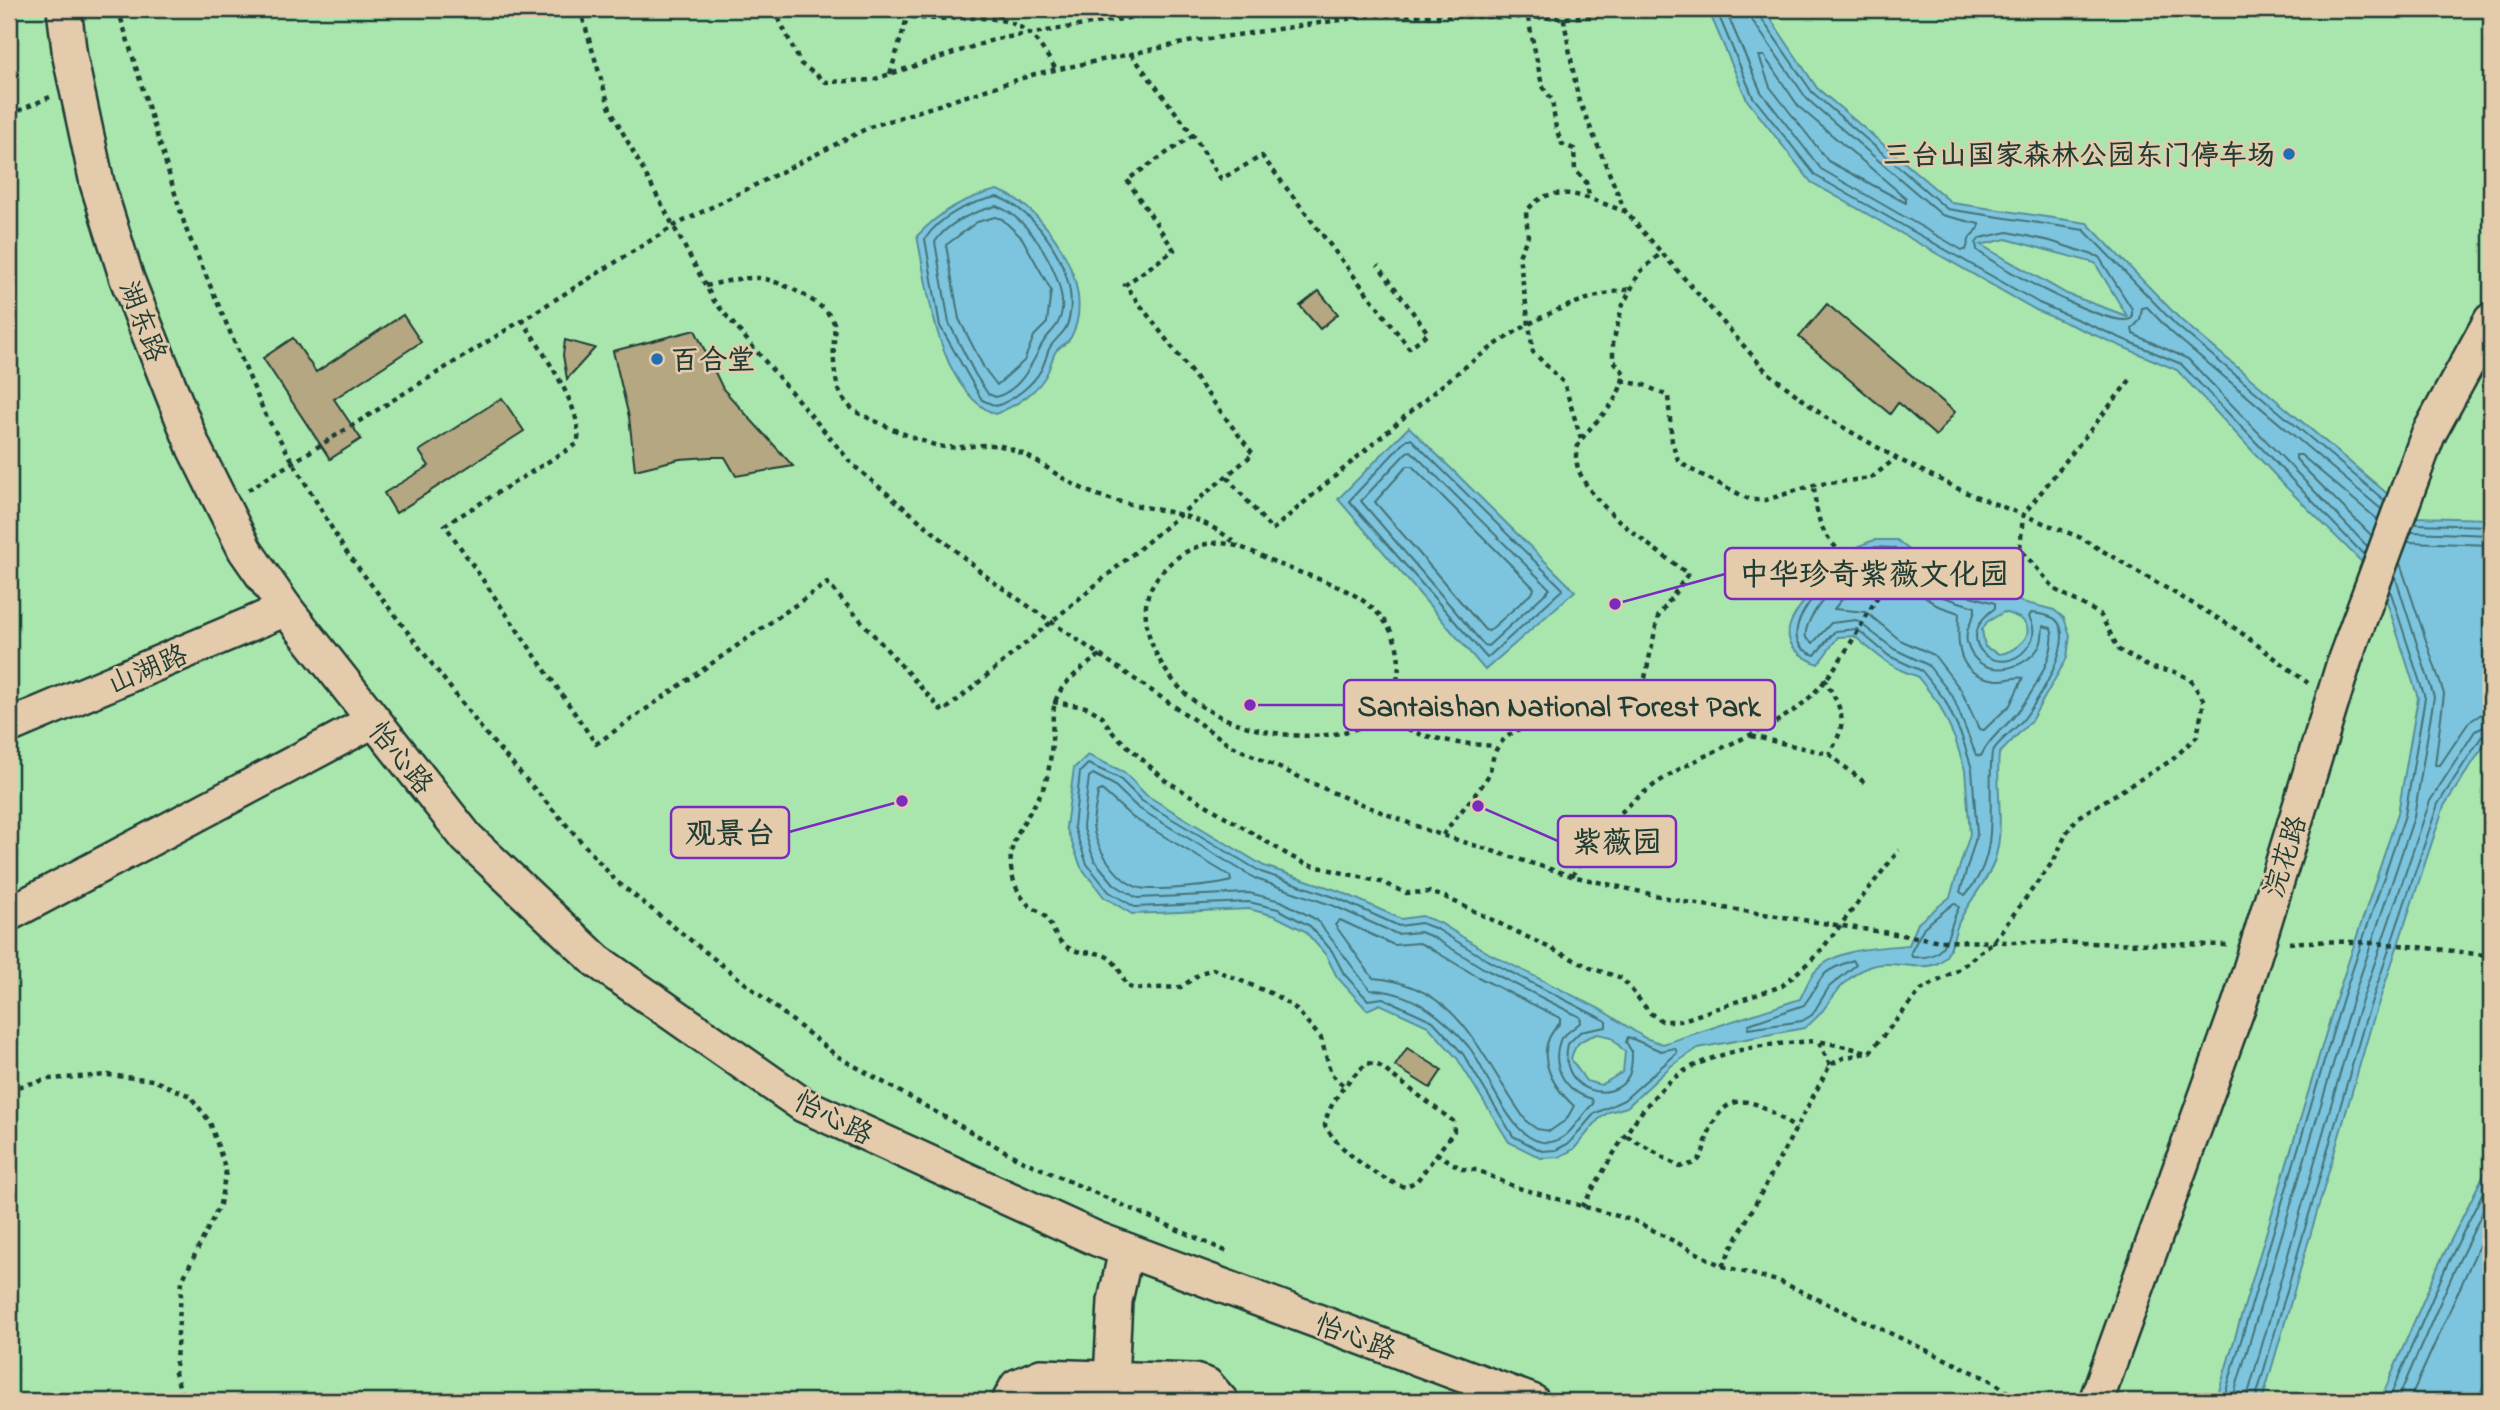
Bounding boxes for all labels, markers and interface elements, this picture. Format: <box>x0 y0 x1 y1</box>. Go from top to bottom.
place label: 三台山国家森林公园东门停车场 <box>1883 137 2275 178</box>
marker: 三台山国家森林公园东门停车场 <box>2281 146 2297 162</box>
street label: 湖东路 <box>107 276 175 369</box>
place label: 百合堂 <box>671 342 755 383</box>
marker: 百合堂 <box>649 351 665 367</box>
callout: 中华珍奇紫薇文化园 <box>1725 548 2023 599</box>
text: 中华珍奇紫薇文化园 <box>1739 555 2009 599</box>
street label: 山湖路 <box>102 636 195 707</box>
callout: Santaishan National Forest Park <box>1344 680 1775 730</box>
text: Santaishan National Forest Park <box>1357 687 1761 731</box>
street label: 怡心路 <box>357 714 442 805</box>
callout: 观景台 <box>671 807 789 858</box>
street label: 浣花路 <box>2255 811 2319 903</box>
text: 观景台 <box>685 814 775 858</box>
callout: 紫薇园 <box>1558 816 1676 867</box>
text: 紫薇园 <box>1572 823 1662 867</box>
street label: 怡心路 <box>786 1083 879 1157</box>
street label: 怡心路 <box>1308 1306 1401 1373</box>

